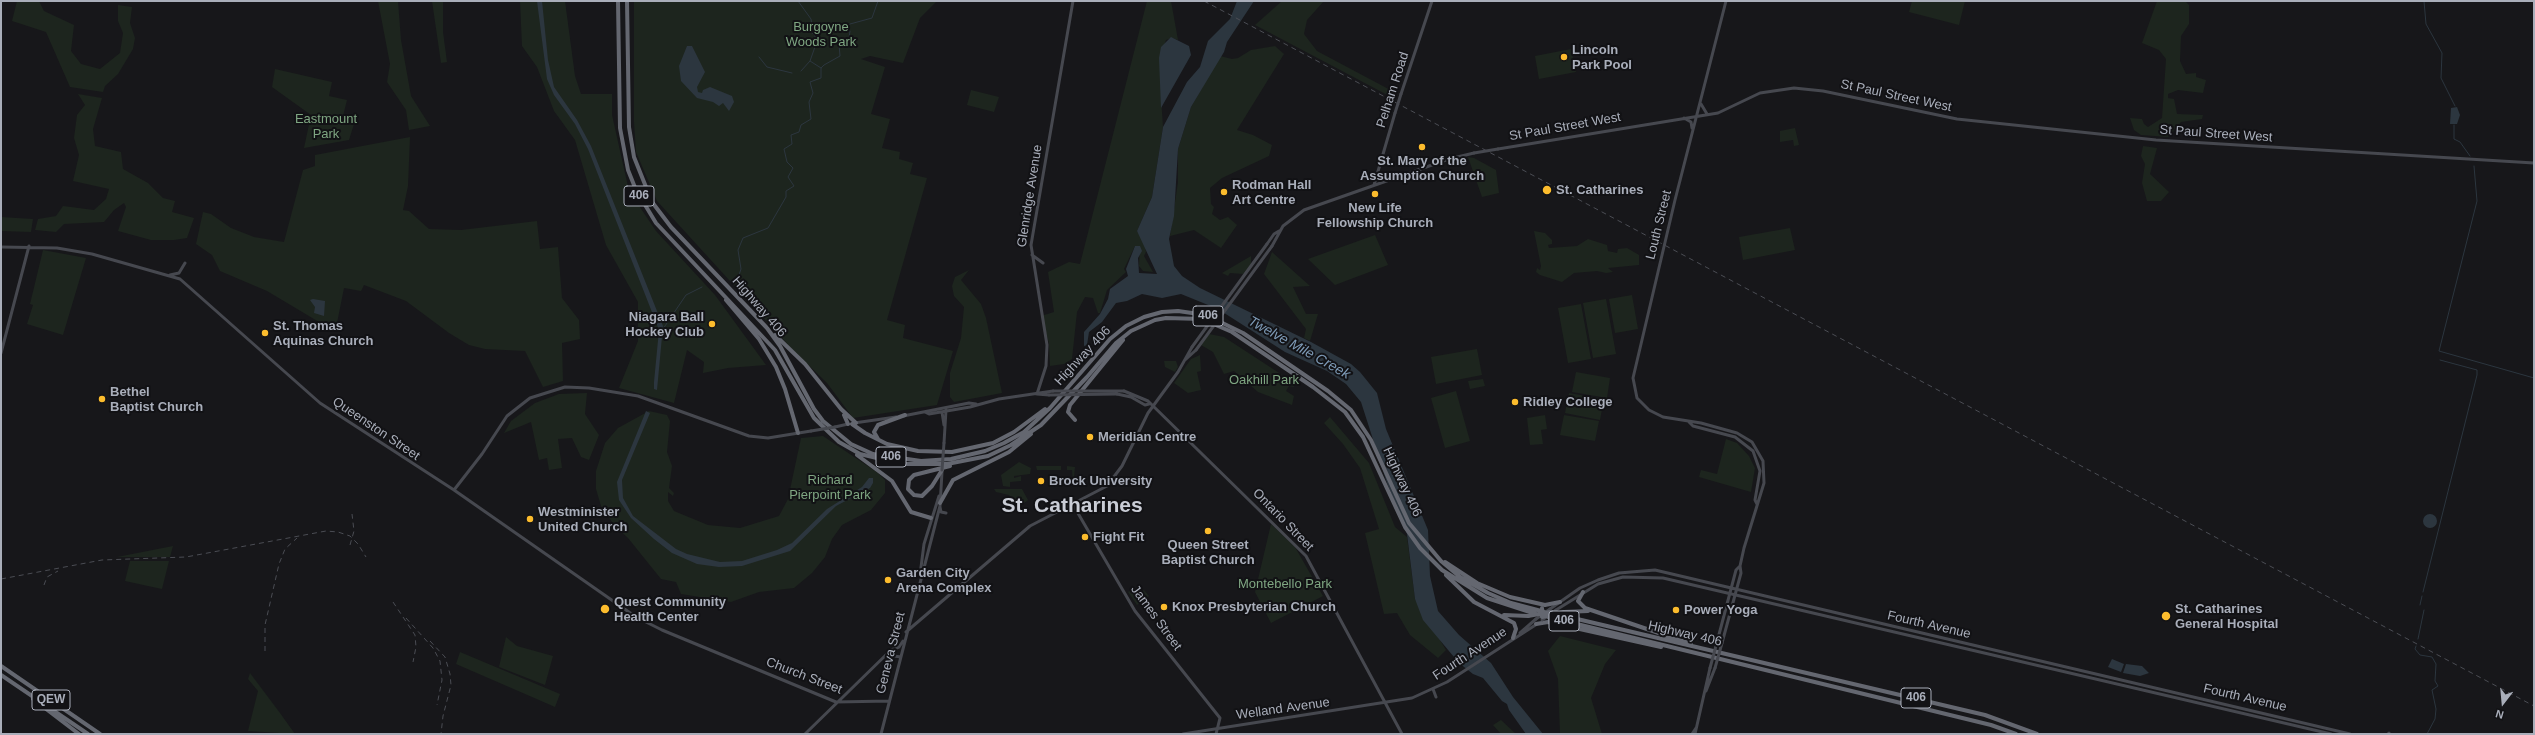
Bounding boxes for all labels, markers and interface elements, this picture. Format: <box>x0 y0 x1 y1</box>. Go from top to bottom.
park label: Burgoyne Woods Park <box>786 19 856 50</box>
place label: Lincoln Park Pool <box>1572 42 1632 73</box>
street label: Pelham Road <box>1373 50 1413 130</box>
marker: Lincoln Park Pool <box>1559 52 1569 62</box>
street label: St Paul Street West <box>1839 77 1953 115</box>
street label: St Paul Street West <box>1508 109 1622 145</box>
park label: Eastmount Park <box>295 111 357 142</box>
street label: St Paul Street West <box>2159 122 2273 146</box>
marker: St. Mary of the Assumption Church <box>1417 142 1427 152</box>
street label: Glenridge Avenue <box>1014 144 1046 248</box>
place label: St. Mary of the Assumption Church <box>1360 153 1484 184</box>
place label: Rodman Hall Art Centre <box>1232 177 1311 208</box>
place label: St. Catharines <box>1556 182 1643 198</box>
marker: St. Catharines <box>1541 184 1553 196</box>
road number: 406 <box>624 186 654 206</box>
marker: Rodman Hall Art Centre <box>1219 187 1229 197</box>
marker: New Life Fellowship Church <box>1370 189 1380 199</box>
street label: Louth Street <box>1643 189 1675 261</box>
place label: New Life Fellowship Church <box>1317 200 1433 231</box>
street label: Highway 406 <box>728 274 790 340</box>
road number: 406 <box>1193 306 1223 326</box>
place label: Niagara Ball Hockey Club <box>625 309 704 340</box>
water label: Twelve Mile Creek <box>1245 313 1353 383</box>
place label: St. Thomas Aquinas Church <box>273 318 373 349</box>
marker: Niagara Ball Hockey Club <box>707 319 717 329</box>
street label: Highway 406 <box>1052 323 1114 389</box>
marker: St. Thomas Aquinas Church <box>260 328 270 338</box>
park label: Oakhill Park <box>1229 372 1299 388</box>
place label: Bethel Baptist Church <box>110 384 203 415</box>
marker: Bethel Baptist Church <box>97 394 107 404</box>
street label: Queenston Street <box>329 394 423 464</box>
place label: Ridley College <box>1523 394 1613 410</box>
marker: Ridley College <box>1510 397 1520 407</box>
place label: Meridian Centre <box>1098 429 1196 445</box>
marker: Meridian Centre <box>1085 432 1095 442</box>
street label: Highway 406 <box>1379 445 1425 519</box>
road number: 406 <box>876 447 906 467</box>
park label: Richard Pierpoint Park <box>789 472 871 503</box>
place label: Brock University <box>1049 473 1152 489</box>
marker: Brock University <box>1036 476 1046 486</box>
street label: Ontario Street <box>1249 485 1317 555</box>
district label: St. Catharines <box>1001 493 1143 519</box>
place label: Westminister United Church <box>538 504 628 535</box>
marker: Westminister United Church <box>525 514 535 524</box>
marker: Queen Street Baptist Church <box>1203 526 1213 536</box>
place label: Fight Fit <box>1093 529 1144 545</box>
marker: Fight Fit <box>1080 532 1090 542</box>
place label: Queen Street Baptist Church <box>1161 537 1255 568</box>
place label: Garden City Arena Complex <box>896 565 991 596</box>
marker: Garden City Arena Complex <box>883 575 893 585</box>
park label: Montebello Park <box>1238 576 1332 592</box>
street label: James Street <box>1127 582 1185 654</box>
place label: Quest Community Health Center <box>614 594 726 625</box>
place label: Knox Presbyterian Church <box>1172 599 1336 615</box>
place label: St. Catharines General Hospital <box>2175 601 2278 632</box>
marker: Knox Presbyterian Church <box>1159 602 1169 612</box>
place label: Power Yoga <box>1684 602 1757 618</box>
marker: Quest Community Health Center <box>599 603 611 615</box>
marker: Power Yoga <box>1671 605 1681 615</box>
street label: Fourth Avenue <box>1886 608 1972 642</box>
street label: Geneva Street <box>873 610 909 696</box>
marker: St. Catharines General Hospital <box>2160 610 2172 622</box>
road number: 406 <box>1549 611 1579 631</box>
street label: Highway 406 <box>1647 618 1723 650</box>
street label: Fourth Avenue <box>1430 624 1510 684</box>
street label: Church Street <box>764 654 844 698</box>
street label: Fourth Avenue <box>2202 681 2288 715</box>
north arrow <box>2483 683 2523 723</box>
road number: 406 <box>1901 688 1931 708</box>
road number: QEW <box>32 690 70 710</box>
street label: Welland Avenue <box>1235 695 1331 723</box>
text: N <box>2494 708 2505 721</box>

